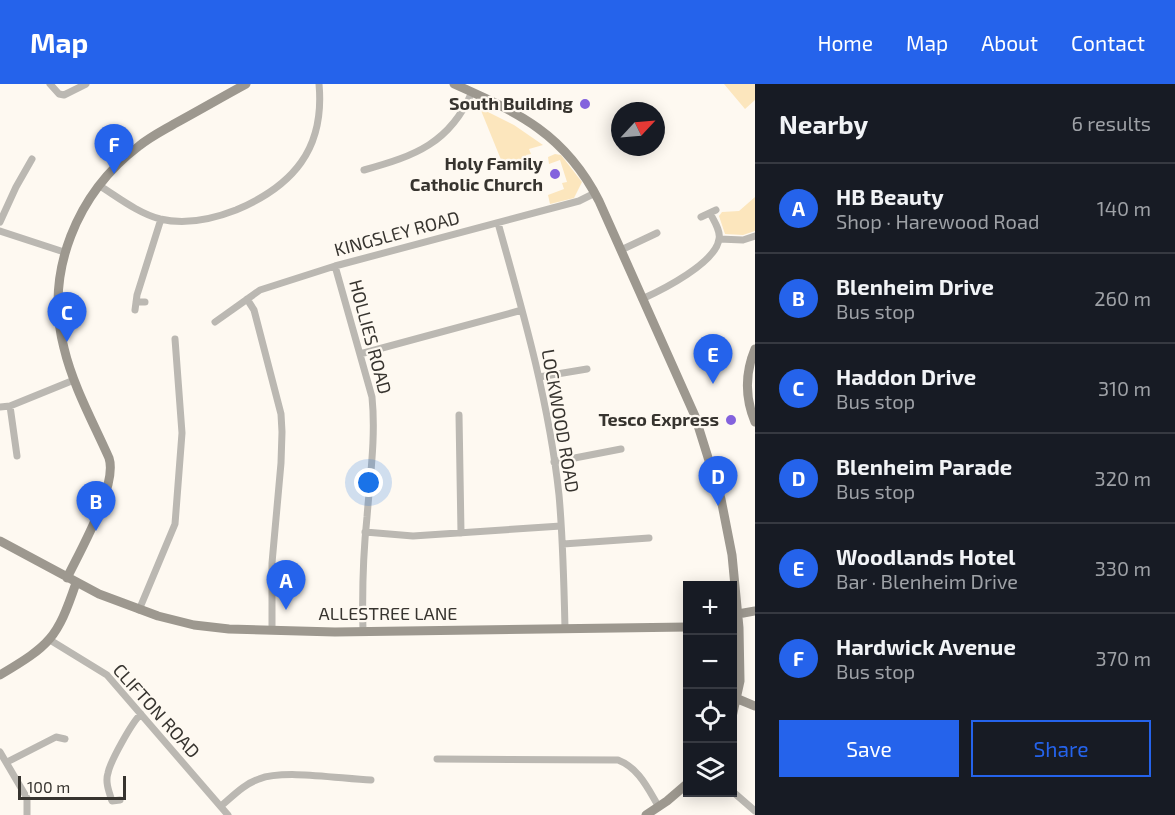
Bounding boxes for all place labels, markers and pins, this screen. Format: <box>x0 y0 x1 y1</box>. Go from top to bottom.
place label: South Building <box>449 92 574 114</box>
marker: South Building <box>578 97 592 111</box>
pin: F <box>94 124 134 174</box>
place label: Holy Family Catholic Church <box>410 152 544 195</box>
marker: Holy Family Catholic Church <box>548 167 562 181</box>
pin: C <box>48 292 86 342</box>
pin: E <box>694 334 732 384</box>
place label: Tesco Express <box>598 408 719 430</box>
marker: Tesco Express <box>724 413 738 427</box>
pin: D <box>698 456 738 506</box>
pin: B <box>76 482 116 531</box>
pin: A <box>266 560 306 610</box>

